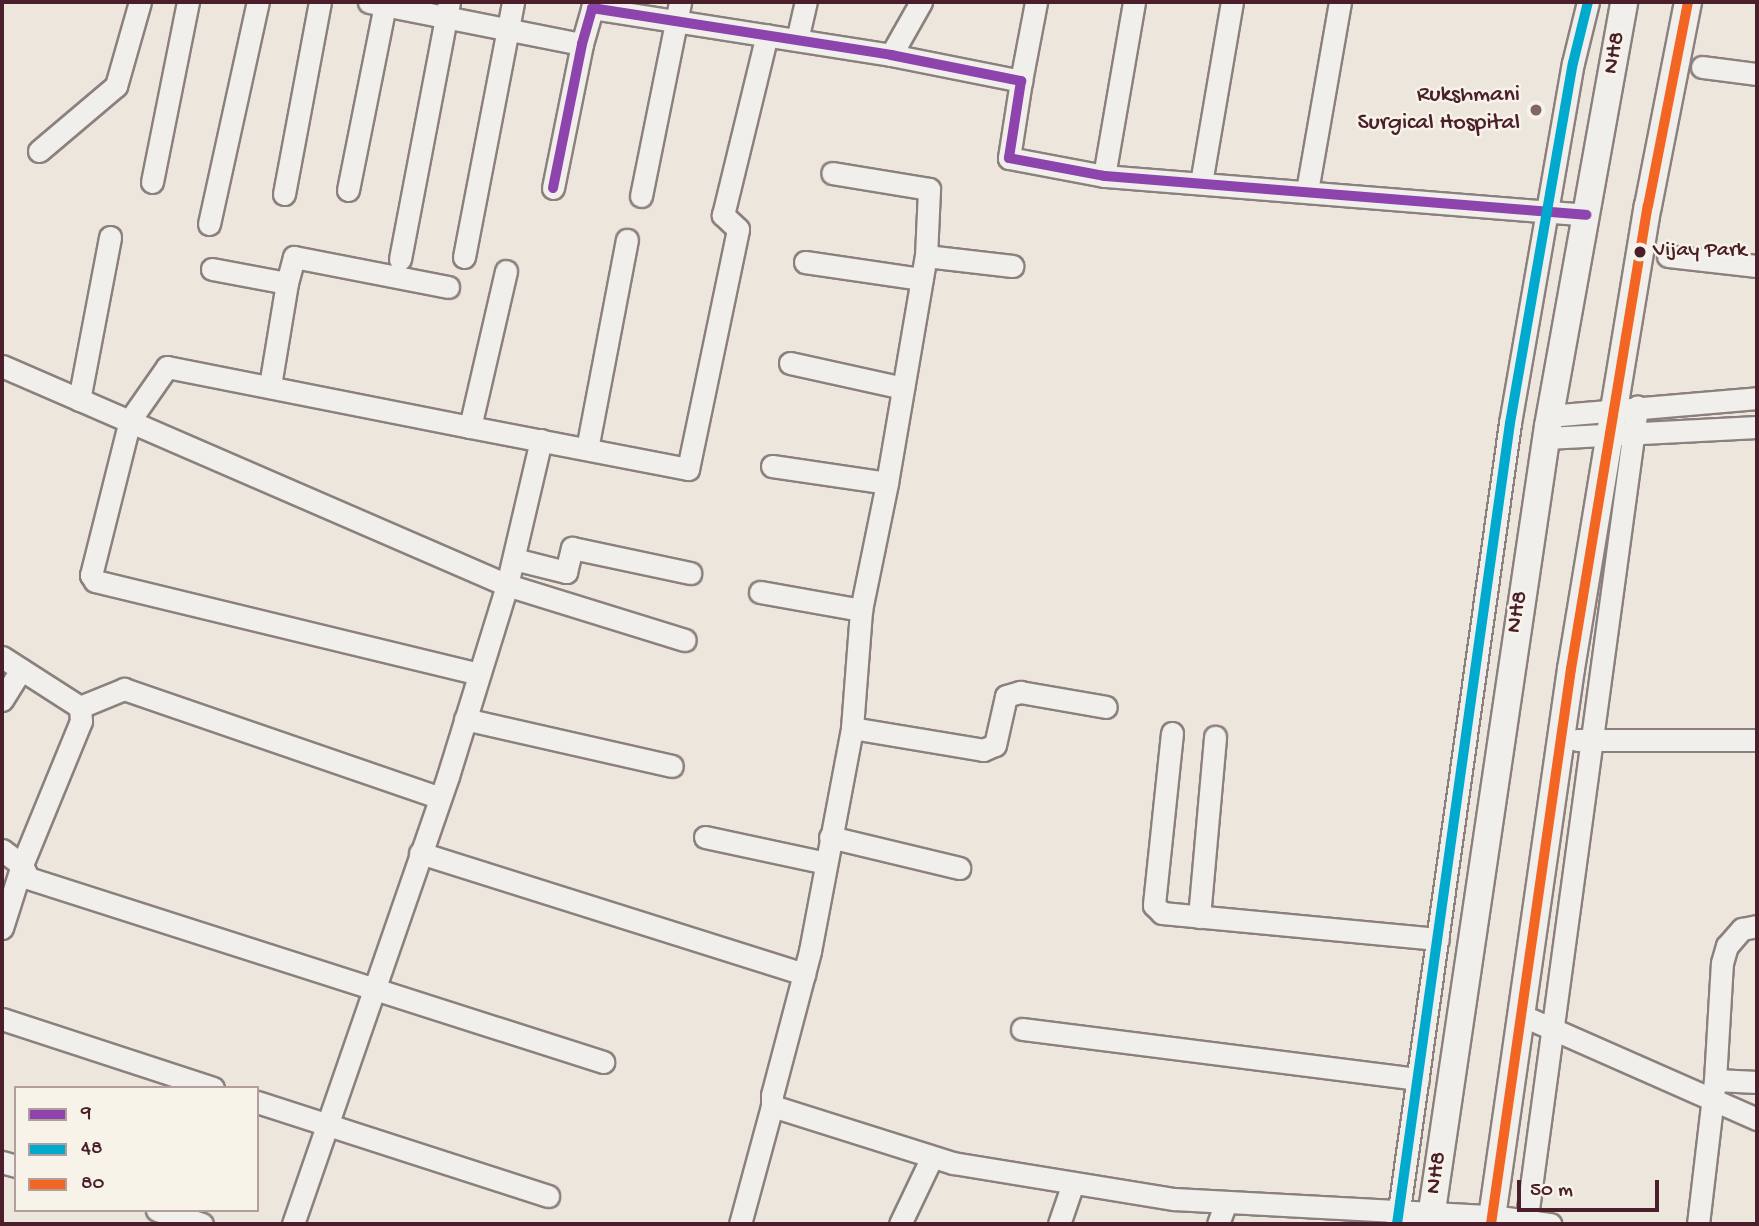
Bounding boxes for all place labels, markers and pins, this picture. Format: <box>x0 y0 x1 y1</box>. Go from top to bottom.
place label: Rukshmani Surgical Hospital <box>1357 82 1520 138</box>
marker: Rukshmani Surgical Hospital <box>1526 100 1546 120</box>
place label: Vijay Park <box>1653 239 1747 265</box>
marker: Vijay Park <box>1633 245 1647 259</box>

